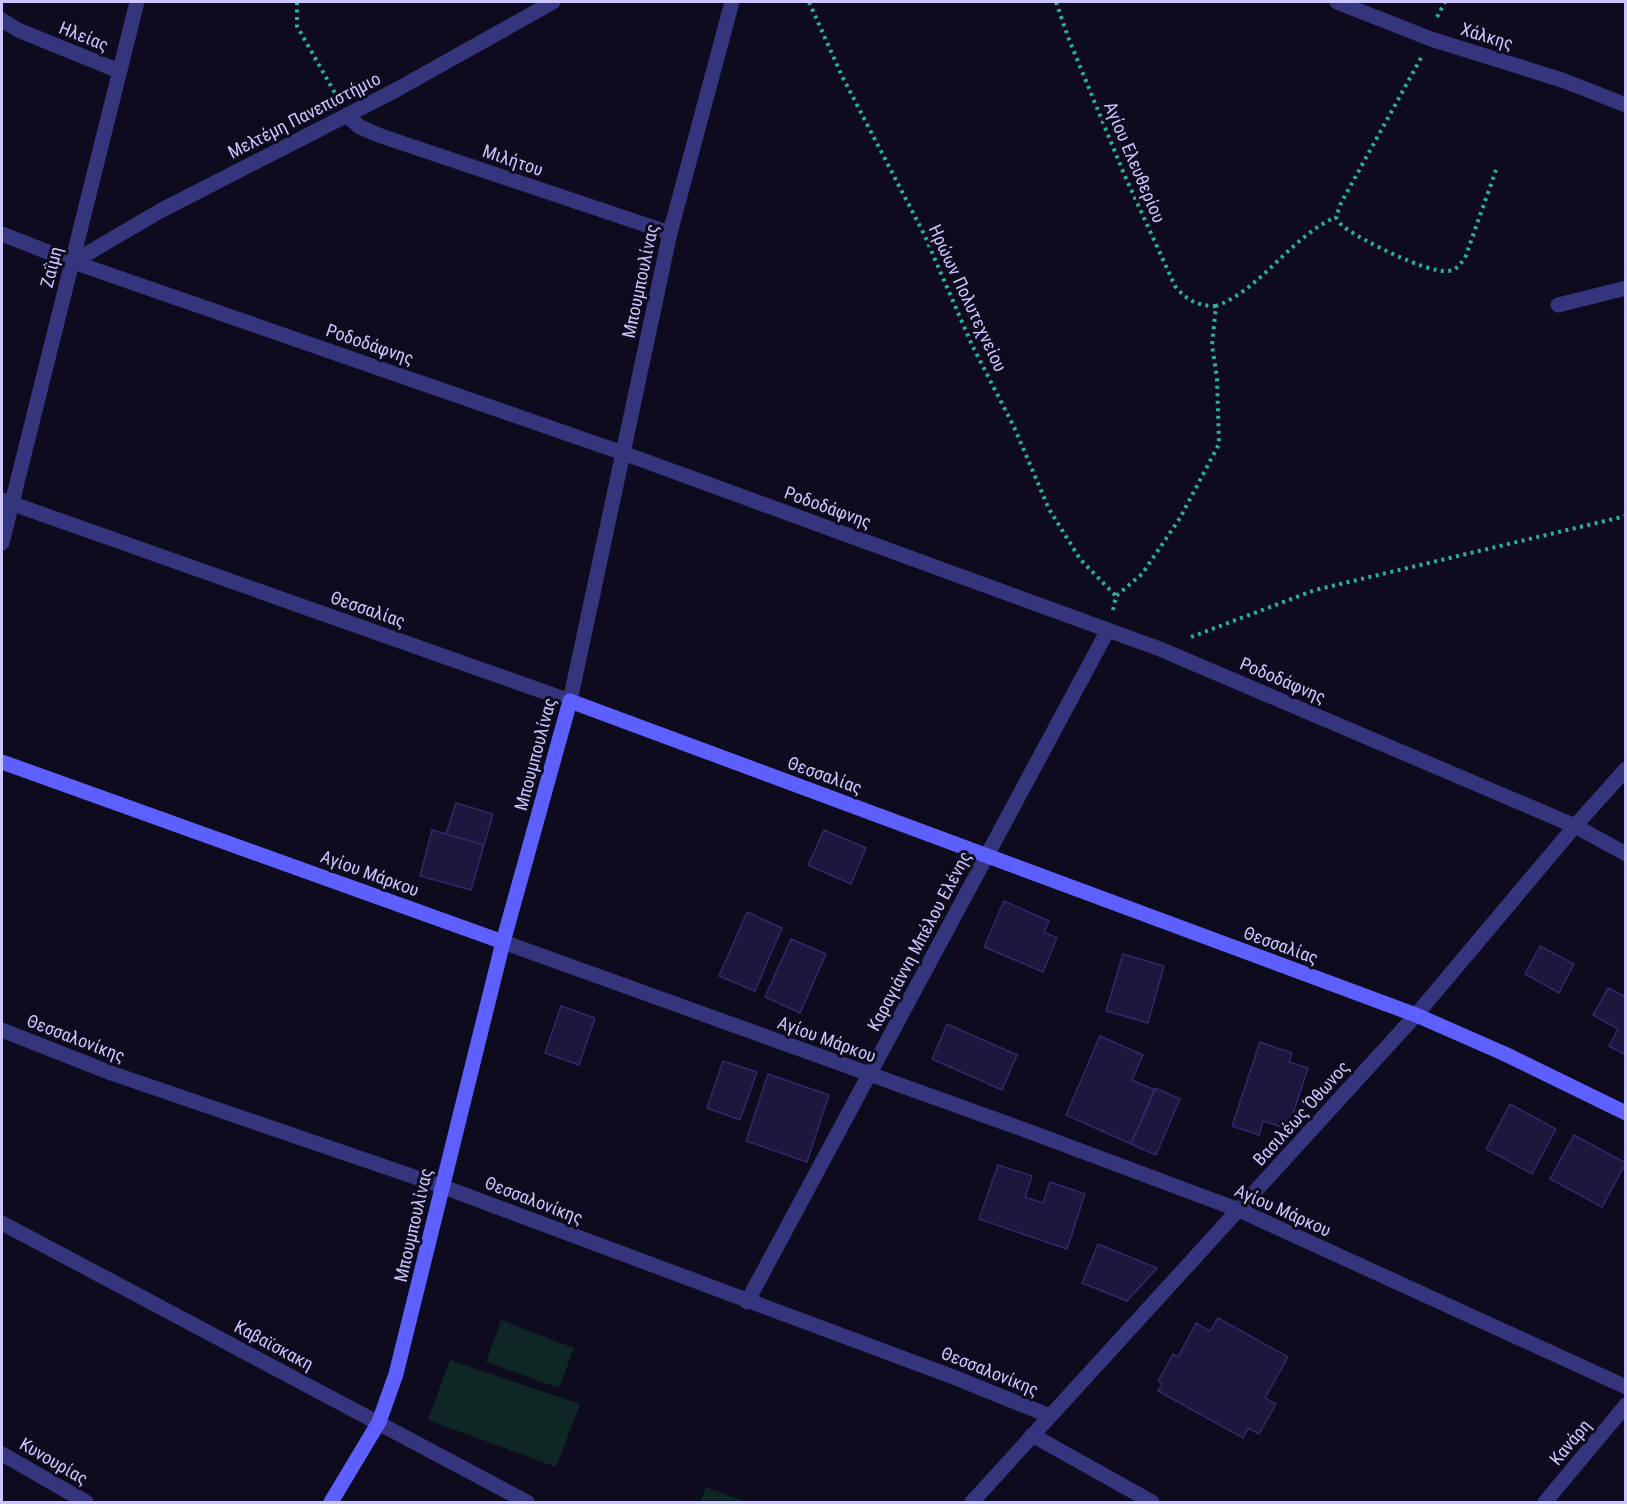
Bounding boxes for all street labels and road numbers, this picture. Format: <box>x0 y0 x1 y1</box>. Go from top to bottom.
street label: Ηλείας <box>56 17 112 55</box>
street label: Χάλκης <box>1458 18 1516 54</box>
street label: Μελτέμη Πανεπιστήμιο <box>224 67 384 163</box>
street label: Αγίου Ελευθερίου <box>1100 98 1170 226</box>
street label: Μιλήτου <box>480 140 546 180</box>
street label: Ηρώων Πολυτεχνείου <box>925 221 1011 375</box>
street label: Μπουμπουλίνας <box>618 222 662 340</box>
street label: Ζαΐμη <box>36 244 66 290</box>
street label: Ροδοδάφνης <box>324 319 416 369</box>
street label: Ροδοδάφνης <box>782 482 874 532</box>
street label: Θεσσαλίας <box>328 586 408 632</box>
street label: Ροδοδάφνης <box>1237 653 1329 707</box>
street label: Μπουμπουλίνας <box>510 695 560 813</box>
street label: Θεσσαλίας <box>785 752 865 798</box>
street label: Αγίου Μάρκου <box>318 845 422 901</box>
street label: Καραγιάννη Μπέλου Ελένης <box>863 848 975 1034</box>
street label: Θεσσαλίας <box>1241 922 1321 968</box>
street label: Θεσσαλονίκης <box>24 1010 128 1066</box>
street label: Αγίου Μάρκου <box>775 1011 879 1067</box>
street label: Βασιλέως Όθωνος <box>1248 1056 1354 1170</box>
street label: Μπουμπουλίνας <box>390 1166 436 1284</box>
street label: Θεσσαλονίκης <box>482 1172 586 1228</box>
street label: Αγίου Μάρκου <box>1232 1179 1334 1241</box>
street label: Καβαϊσκακη <box>231 1315 317 1375</box>
street label: Θεσσαλονίκης <box>938 1342 1042 1400</box>
street label: Κανάρη <box>1545 1415 1595 1469</box>
street label: Κυνουρίας <box>16 1433 92 1489</box>

